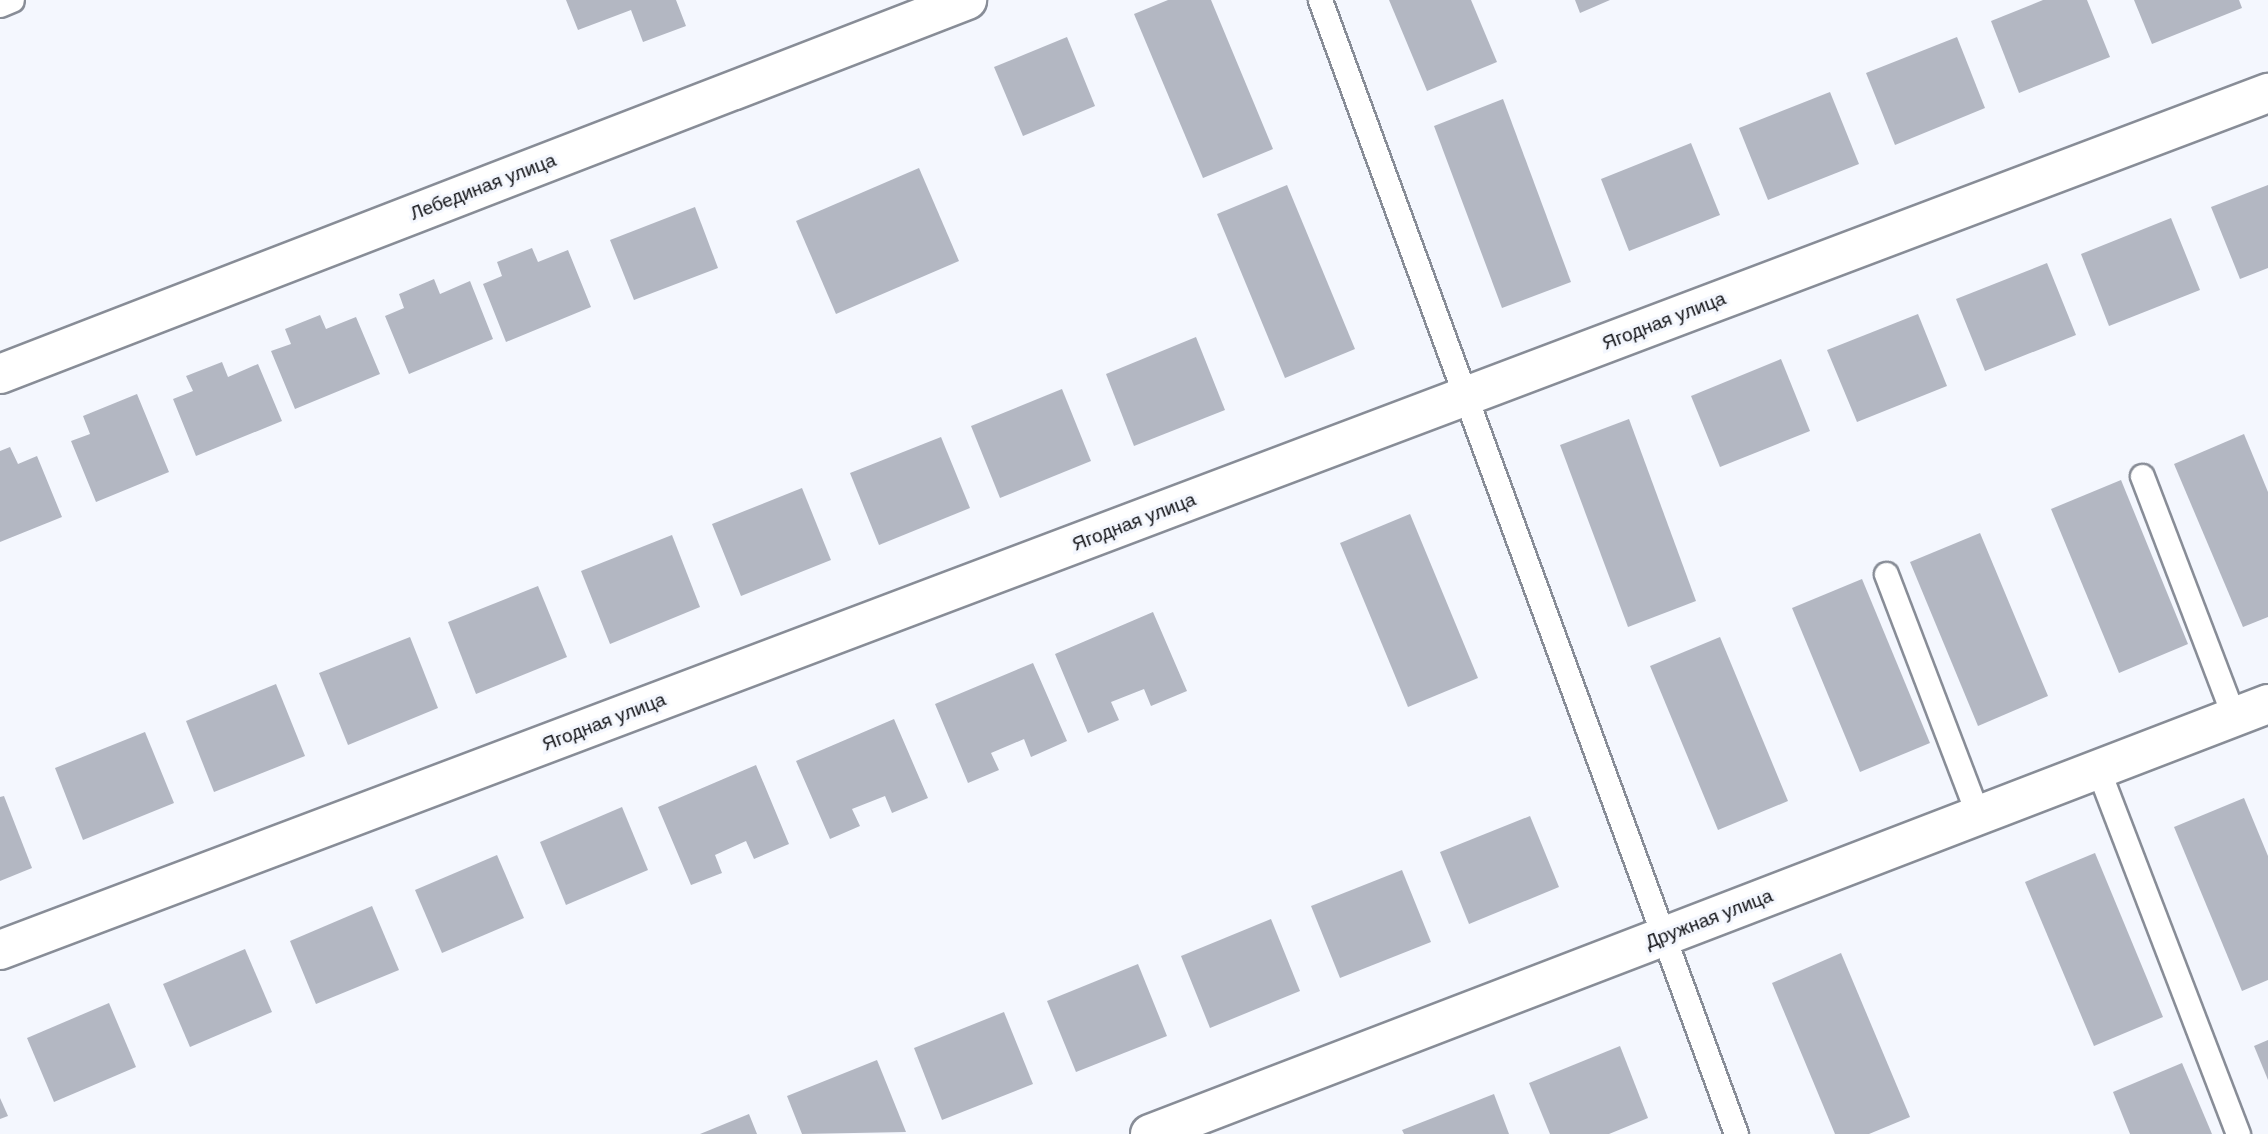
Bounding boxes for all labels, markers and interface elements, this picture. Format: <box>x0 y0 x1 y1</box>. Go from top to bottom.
street label: Лебединая улица <box>407 149 559 225</box>
street label: Ягодная улица <box>1599 287 1729 355</box>
street label: Ягодная улица <box>1069 488 1199 556</box>
street label: Ягодная улица <box>539 688 669 756</box>
street label: Дружная улица <box>1642 884 1776 954</box>

